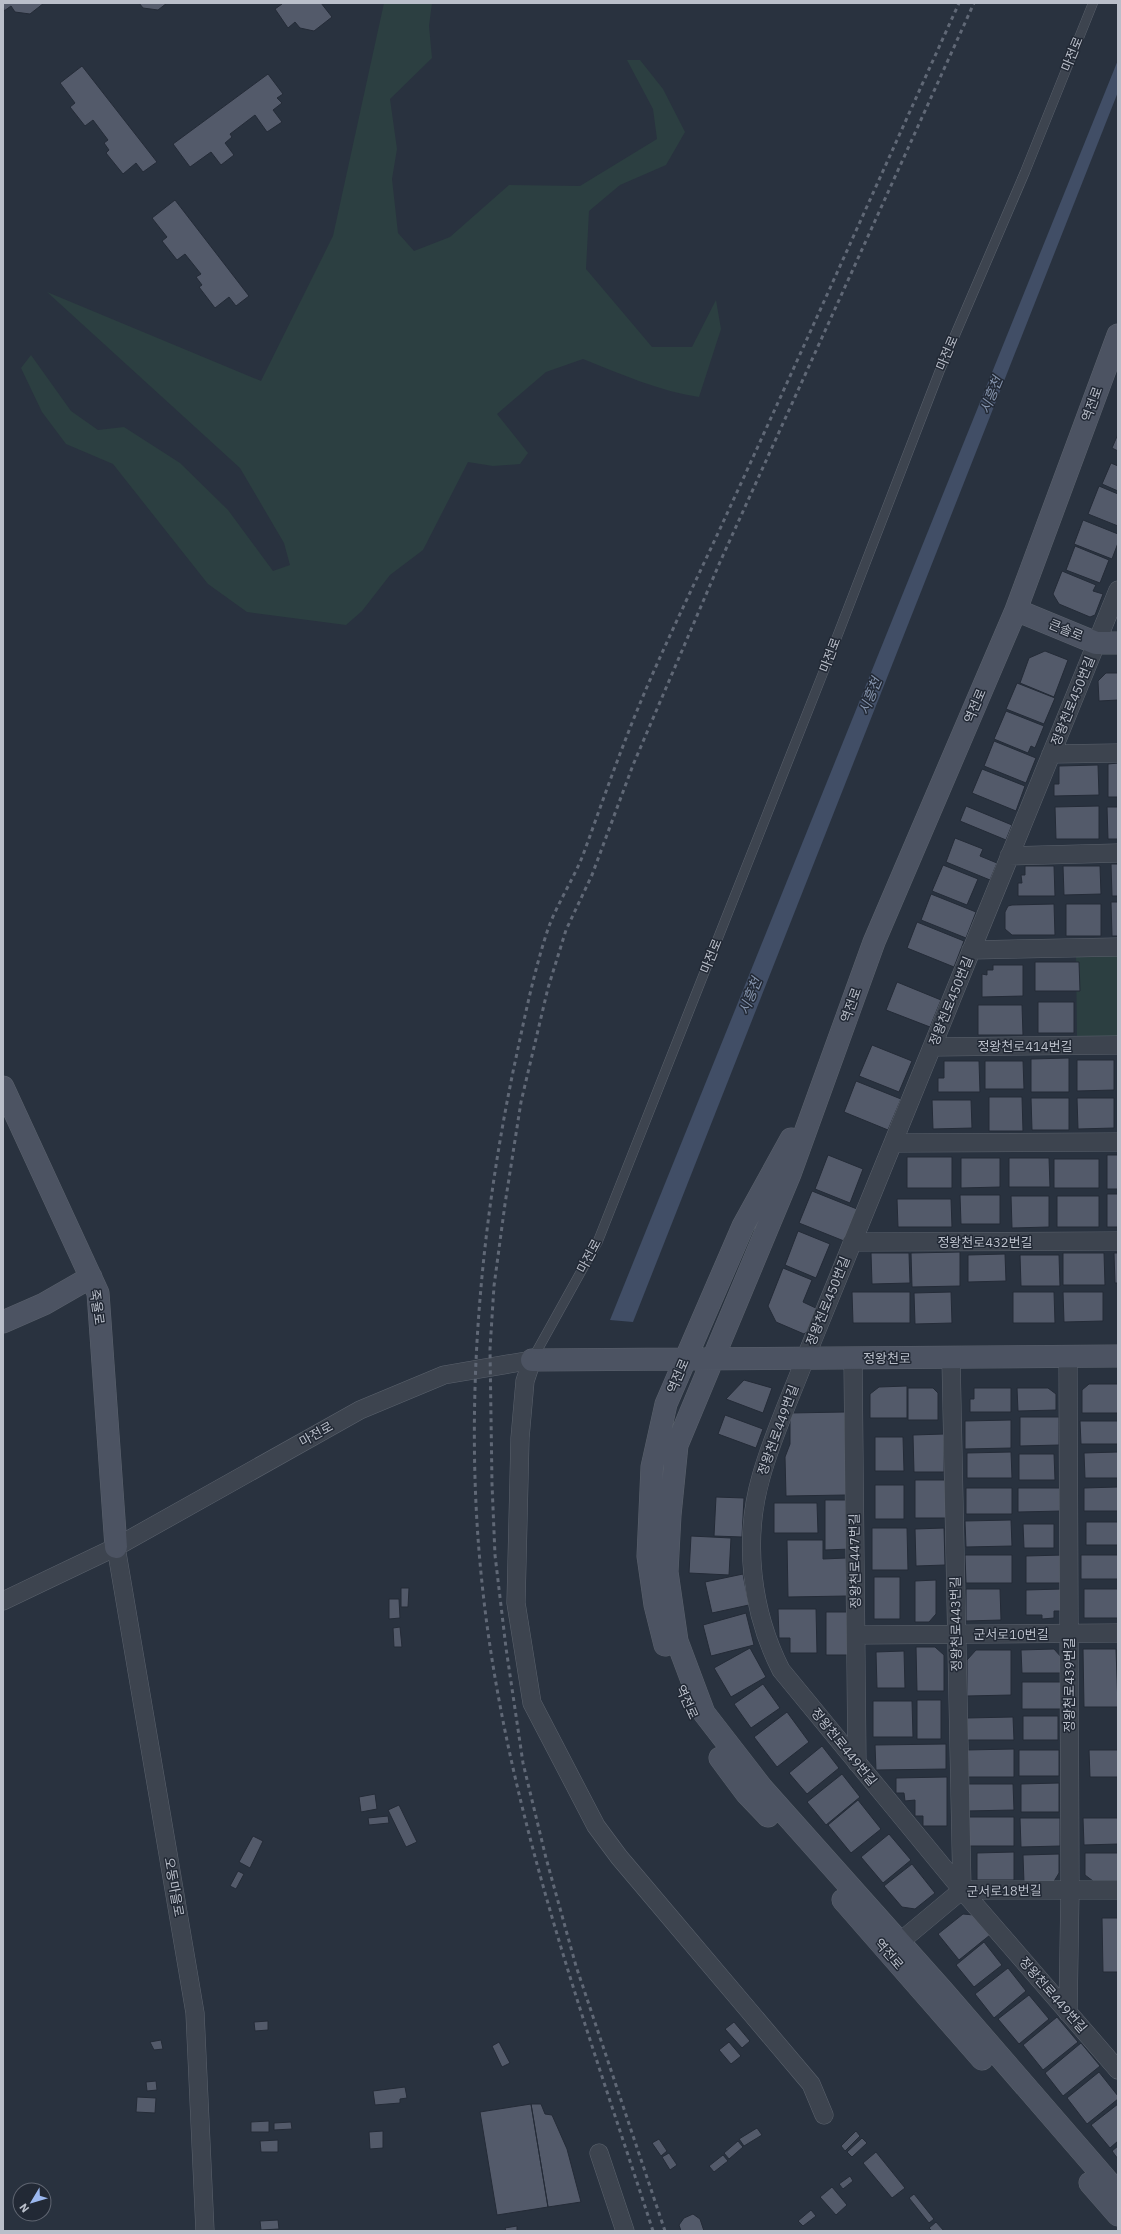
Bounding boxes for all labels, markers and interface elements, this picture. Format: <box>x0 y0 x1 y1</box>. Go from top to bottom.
street label: 마전로 <box>1057 34 1087 74</box>
street label: 마전로 <box>932 333 962 373</box>
water label: 시흥천 <box>975 373 1007 416</box>
street label: 역전로 <box>1078 384 1106 424</box>
street label: 큰솔로 <box>1046 615 1086 645</box>
street label: 마전로 <box>816 635 844 675</box>
street label: 정왕천로450번길 <box>1047 654 1099 748</box>
water label: 시흥천 <box>854 674 886 717</box>
street label: 역전로 <box>960 686 990 726</box>
street label: 마전로 <box>696 936 726 976</box>
street label: 정왕천로450번길 <box>925 954 977 1048</box>
water label: 시흥천 <box>734 974 766 1017</box>
street label: 역전로 <box>837 985 865 1025</box>
street label: 정왕천로414번길 <box>977 1038 1073 1055</box>
street label: 정왕천로432번길 <box>937 1234 1033 1251</box>
street label: 마전로 <box>573 1236 605 1276</box>
street label: 정왕천로450번길 <box>802 1254 854 1348</box>
street label: 죽율로 <box>86 1288 108 1326</box>
street label: 정왕천로 <box>863 1350 911 1367</box>
street label: 역전로 <box>663 1356 693 1396</box>
street label: 정왕천로449번길 <box>754 1382 802 1478</box>
street label: 마전로 <box>296 1418 336 1450</box>
street label: 정왕천로447번길 <box>846 1513 864 1609</box>
street label: 정왕천로443번길 <box>947 1576 965 1672</box>
street label: 군서로10번길 <box>973 1626 1049 1643</box>
street label: 정왕천로439번길 <box>1061 1637 1078 1733</box>
street label: 역전로 <box>672 1682 702 1722</box>
street label: 정왕천로449번길 <box>807 1705 881 1789</box>
street label: 오동마을로 <box>160 1856 188 1918</box>
street label: 군서로18번길 <box>966 1882 1042 1900</box>
street label: 역전로 <box>871 1935 907 1973</box>
street label: 정왕천로449번길 <box>1015 1954 1091 2036</box>
north arrow <box>12 2182 52 2222</box>
text: N <box>16 2201 32 2216</box>

